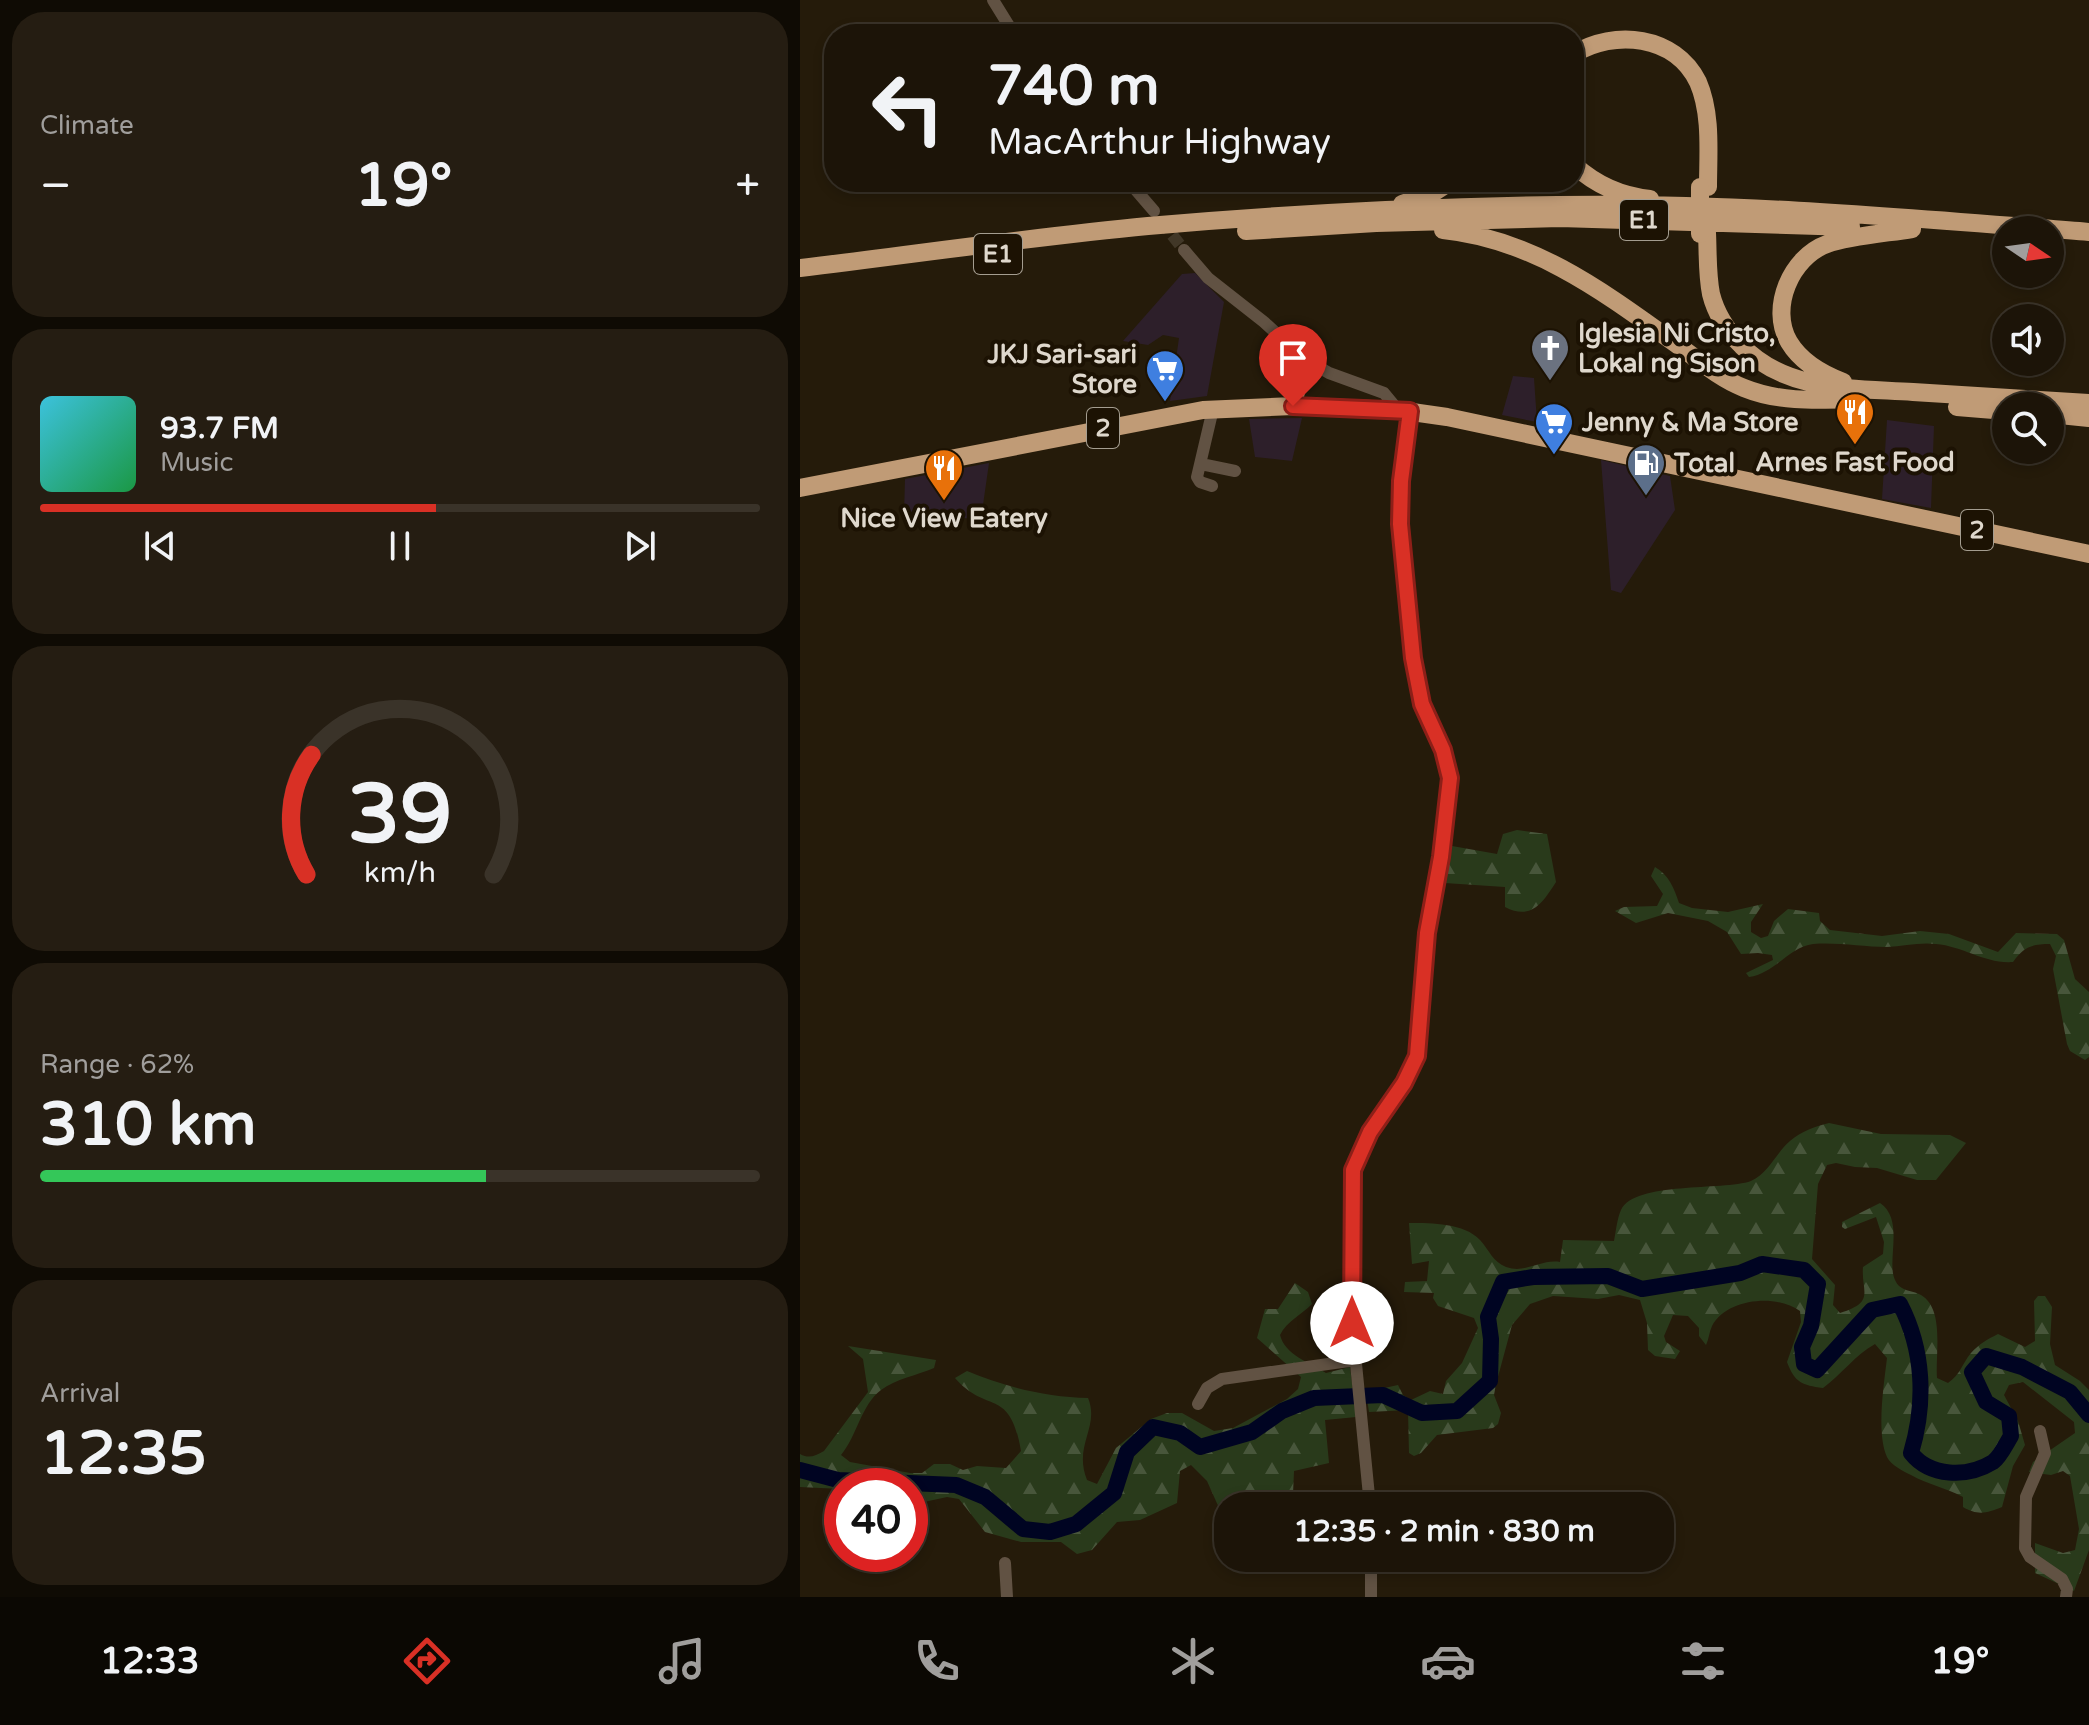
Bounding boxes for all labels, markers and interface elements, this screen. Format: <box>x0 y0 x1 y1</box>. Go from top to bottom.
text: 740 m <box>988 53 1159 120</box>
icon: left <box>856 56 960 160</box>
text: Climate <box>40 110 134 141</box>
text: MacArthur Highway <box>988 121 1331 164</box>
text: 19° <box>354 150 452 222</box>
text: − <box>40 160 71 213</box>
text: + <box>735 160 760 213</box>
road number: E1 <box>1620 200 1668 240</box>
north arrow <box>1992 216 2064 288</box>
map controls <box>1992 216 2064 464</box>
road number: E1 <box>974 234 1022 274</box>
button: sound <box>1992 304 2064 376</box>
place label: Iglesia Ni Cristo, Lokal ng Sison <box>1578 318 1776 379</box>
pin <box>1259 324 1327 406</box>
church icon: Iglesia Ni Cristo, Lokal ng Sison <box>1529 327 1571 382</box>
icon: arrive <box>1271 336 1315 380</box>
place label: JKJ Sari-sari Store <box>986 339 1137 400</box>
supermarket icon: JKJ Sari-sari Store <box>1144 348 1186 403</box>
restaurant icon: Arnes Fast Food <box>1834 391 1876 446</box>
button: search <box>1992 392 2064 464</box>
supermarket icon: Jenny & Ma Store <box>1533 401 1575 456</box>
place label: Jenny & Ma Store <box>1581 407 1799 438</box>
road number: 2 <box>1087 408 1119 448</box>
text: 93.7 FM <box>160 410 279 447</box>
fuel station icon: Total <box>1625 442 1667 497</box>
text: Music <box>160 447 233 478</box>
restaurant icon: Nice View Eatery <box>923 447 965 502</box>
place label: Arnes Fast Food <box>1755 447 1955 478</box>
place label: Total <box>1673 448 1735 479</box>
place label: Nice View Eatery <box>840 503 1048 534</box>
road number: 2 <box>1961 510 1993 550</box>
icon: previous <box>138 524 182 568</box>
icon: pause <box>378 524 422 568</box>
icon: next <box>618 524 662 568</box>
text: 39 <box>348 764 452 864</box>
text: km/h <box>364 856 436 890</box>
text: Range · 62% <box>40 1049 194 1080</box>
text: 310 km <box>40 1089 256 1161</box>
position arrow <box>1310 1281 1394 1365</box>
text: Arrival <box>40 1378 120 1409</box>
text: 12:35 <box>40 1418 206 1490</box>
speed limit sign: 40 <box>824 1468 928 1572</box>
text: 12:35 · 2 min · 830 m <box>1293 1513 1595 1550</box>
icon: directions <box>399 1633 455 1689</box>
icon: music <box>654 1633 710 1689</box>
icon: phone <box>909 1633 965 1689</box>
icon: climate <box>1165 1633 1221 1689</box>
icon: car <box>1420 1633 1476 1689</box>
icon: filters <box>1675 1633 1731 1689</box>
text: 12:33 <box>100 1640 199 1683</box>
text: 19° <box>1931 1640 1989 1683</box>

